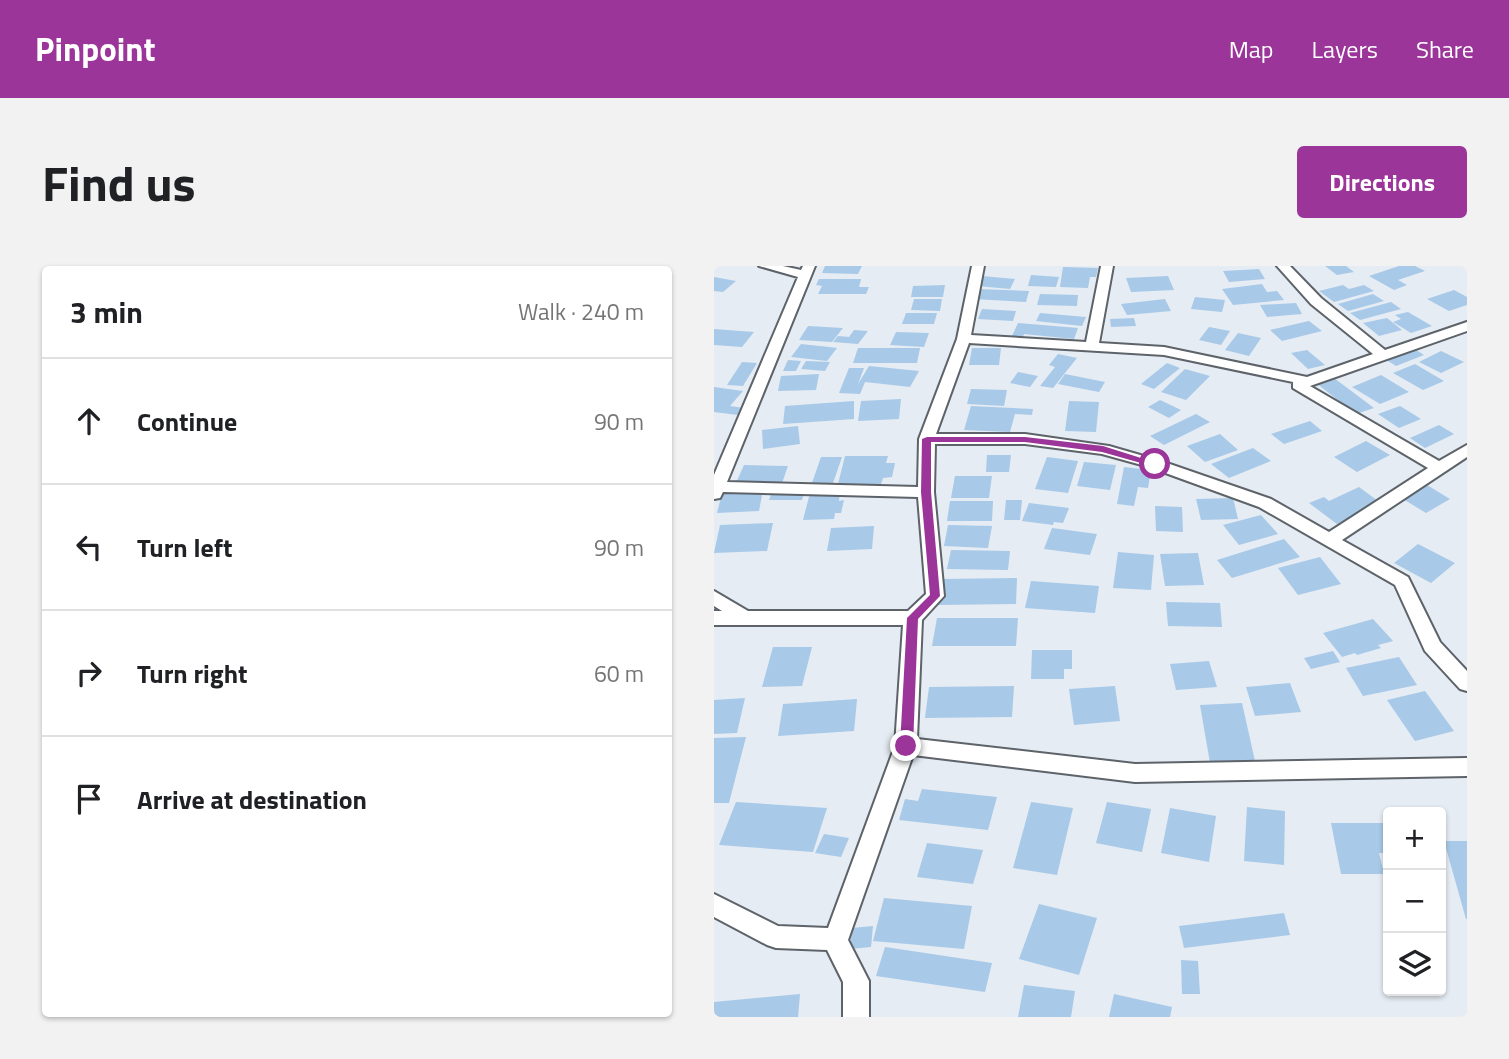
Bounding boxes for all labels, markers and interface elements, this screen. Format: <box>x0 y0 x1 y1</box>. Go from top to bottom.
text: Pinpoint <box>35 24 155 74</box>
text: Map <box>1229 31 1274 67</box>
text: Layers <box>1312 31 1378 67</box>
text: Share <box>1416 31 1474 67</box>
text: Find us <box>42 145 196 220</box>
button: Directions <box>1297 146 1467 218</box>
text: 3 min <box>70 289 143 335</box>
text: Walk · 240 m <box>518 294 644 329</box>
icon: ahead <box>70 402 108 440</box>
text: Continue <box>137 402 237 441</box>
text: 90 m <box>594 404 644 439</box>
route start <box>1139 448 1170 479</box>
icon: left <box>70 528 108 566</box>
text: Turn left <box>137 528 232 567</box>
text: 90 m <box>594 530 644 565</box>
icon: right <box>70 654 108 692</box>
text: Turn right <box>137 654 248 693</box>
text: 60 m <box>594 656 644 691</box>
route end <box>890 730 921 761</box>
icon: arrive <box>70 780 108 818</box>
text: Arrive at destination <box>137 780 367 819</box>
map controls <box>1383 807 1446 996</box>
button: + <box>1383 807 1446 870</box>
button: − <box>1383 870 1446 933</box>
button: layers <box>1383 933 1446 996</box>

